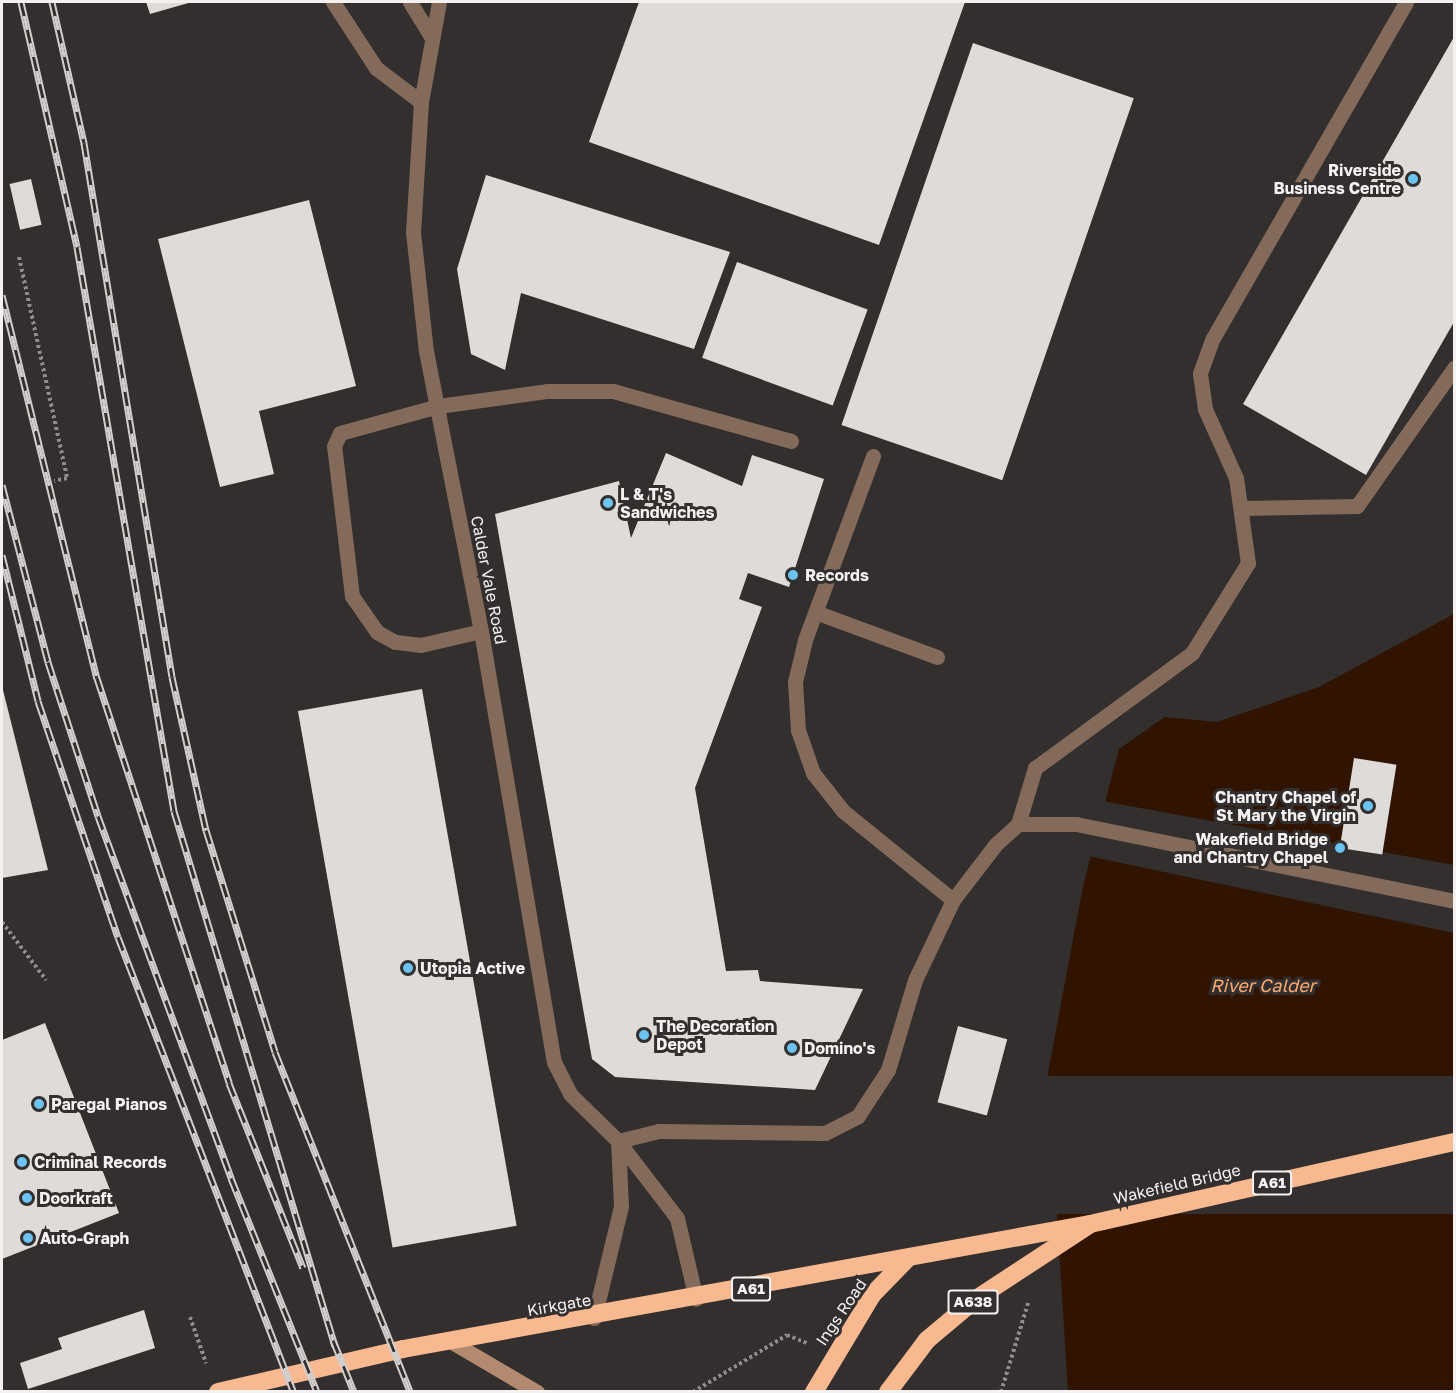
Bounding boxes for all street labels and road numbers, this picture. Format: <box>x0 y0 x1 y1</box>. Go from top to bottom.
street label: Calder Vale Road <box>467 514 511 646</box>
street label: Wakefield Bridge <box>1111 1160 1243 1208</box>
road number: A61 <box>1251 1171 1293 1195</box>
street label: Ings Road <box>812 1275 870 1349</box>
road number: A61 <box>730 1277 772 1301</box>
street label: Kirkgate <box>525 1290 593 1320</box>
road number: A638 <box>948 1290 998 1314</box>

